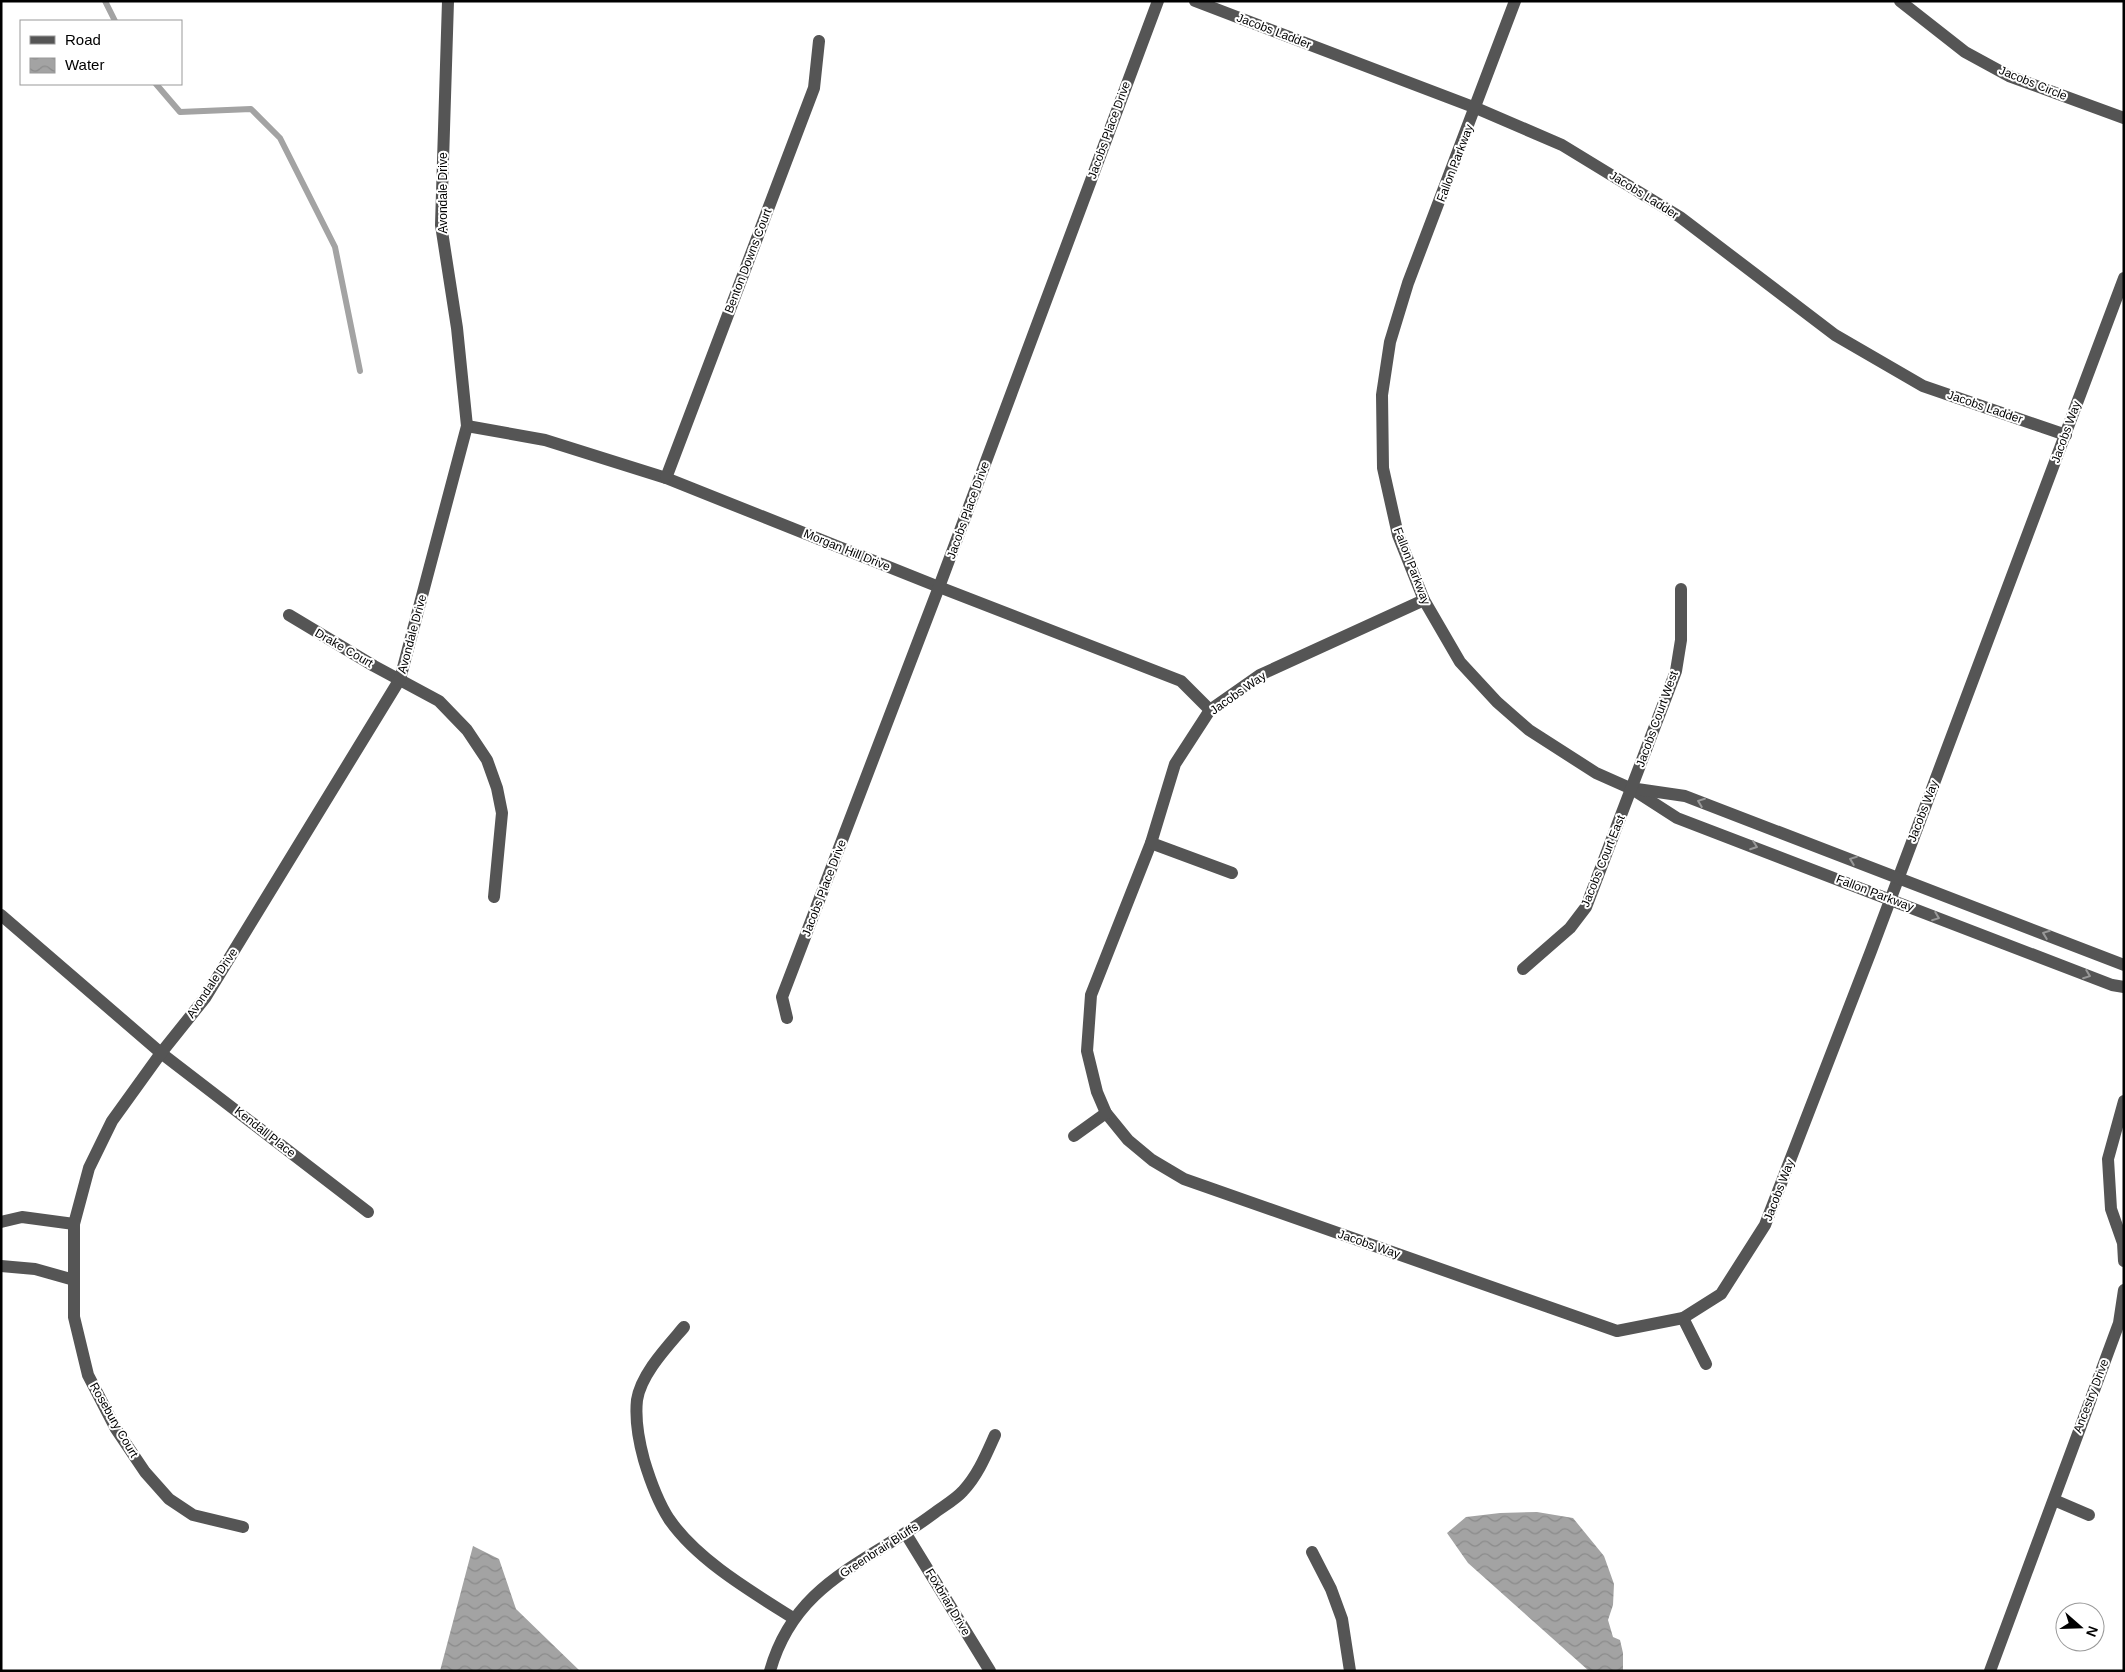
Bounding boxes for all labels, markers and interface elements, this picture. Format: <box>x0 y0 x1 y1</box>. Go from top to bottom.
street label: Jacobs Ladder <box>1235 10 1313 52</box>
legend <box>20 20 182 85</box>
text: Road <box>65 31 101 48</box>
text: Water <box>65 56 104 73</box>
street label: Jacobs Circle <box>1997 63 2069 103</box>
street label: Jacobs Place Drive <box>1085 79 1133 181</box>
street label: Fallon Parkway <box>1434 122 1476 204</box>
street label: Avondale Drive <box>436 152 450 234</box>
street label: Jacobs Ladder <box>1607 168 1681 222</box>
street label: Benton Downs Court <box>722 206 775 315</box>
street label: Jacobs Ladder <box>1945 388 2025 426</box>
street label: Jacobs Way <box>2048 399 2084 465</box>
street label: Jacobs Place Drive <box>944 459 992 561</box>
street label: Fallon Parkway <box>1391 525 1433 607</box>
street label: Morgan Hill Drive <box>802 526 893 574</box>
street label: Avondale Drive <box>395 593 429 675</box>
street label: Drake Court <box>312 626 376 671</box>
street label: Jacobs Court West <box>1633 668 1681 769</box>
street label: Jacobs Way <box>1207 669 1269 717</box>
street label: Jacobs Way <box>1905 778 1941 844</box>
one-way arrow <box>1697 798 1706 808</box>
street label: Jacobs Court East <box>1578 812 1628 909</box>
street label: Jacobs Place Drive <box>799 837 849 938</box>
one-way arrow <box>1749 840 1758 850</box>
one-way arrow <box>1849 856 1858 866</box>
street label: Fallon Parkway <box>1834 872 1916 914</box>
one-way arrow <box>1931 911 1939 921</box>
one-way arrow <box>2042 930 2051 940</box>
street label: Avondale Drive <box>184 945 241 1021</box>
one-way arrow <box>2082 969 2091 980</box>
street label: Kendall Place <box>232 1104 298 1160</box>
street label: Jacobs Way <box>1761 1157 1797 1223</box>
street label: Jacobs Way <box>1336 1227 1402 1261</box>
street label: Ancestry Drive <box>2070 1357 2112 1435</box>
street label: Rosebury Court <box>87 1380 141 1460</box>
street label: Greenbrair Bluffs <box>837 1519 921 1581</box>
street label: Foxbriar Drive <box>923 1566 974 1638</box>
north arrow <box>2055 1602 2105 1652</box>
text: N <box>2083 1624 2101 1639</box>

